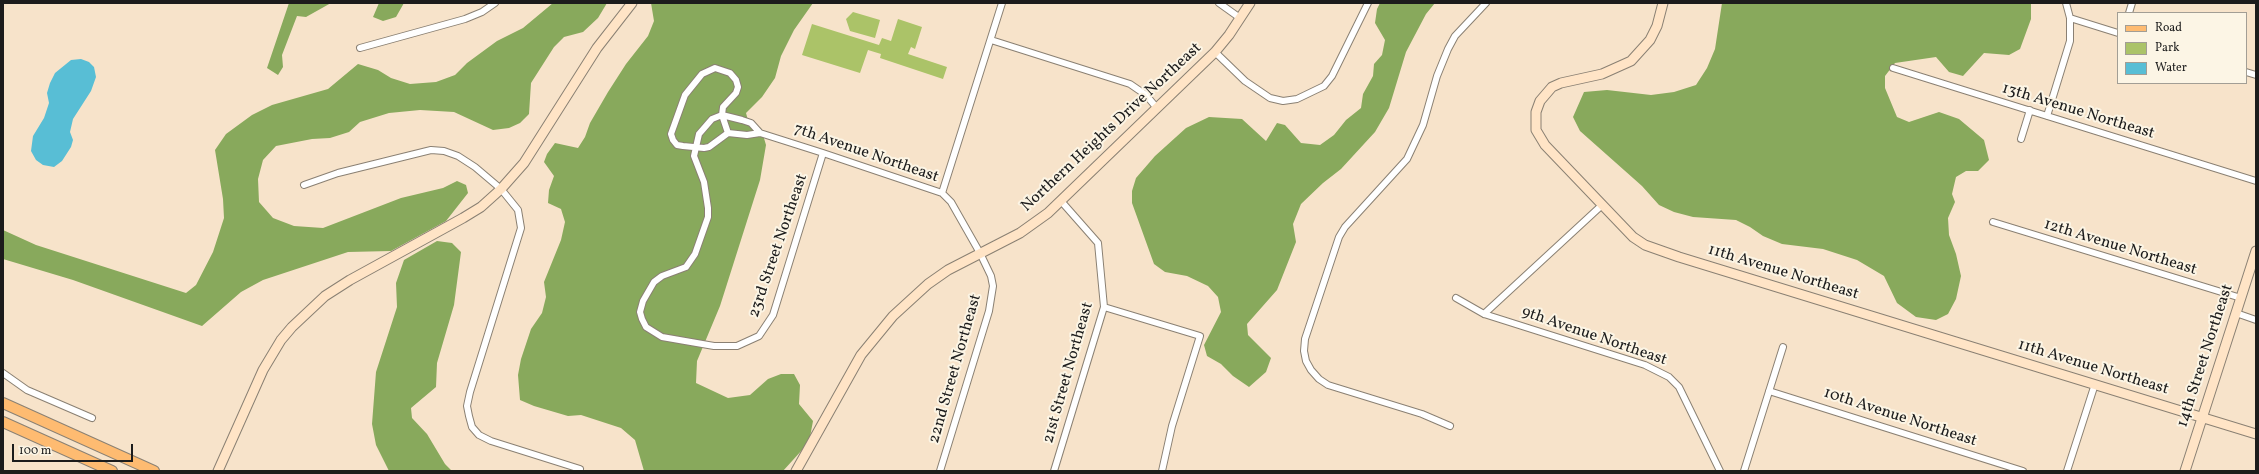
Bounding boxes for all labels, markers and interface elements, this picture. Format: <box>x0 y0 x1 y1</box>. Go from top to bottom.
legend <box>2117 12 2247 84</box>
text: Road <box>2155 20 2182 36</box>
street label: Northern Heights Drive Northeast <box>1018 39 1206 217</box>
text: Park <box>2155 40 2180 56</box>
text: Water <box>2155 60 2187 76</box>
street label: 13th Avenue Northeast <box>1999 80 2157 144</box>
street label: 7th Avenue Northeast <box>791 120 941 188</box>
street label: 23rd Street Northeast <box>745 172 813 320</box>
street label: 12th Avenue Northeast <box>2041 216 2199 280</box>
street label: 11th Avenue Northeast <box>1705 241 1861 305</box>
street label: 14th Street Northeast <box>2174 282 2238 430</box>
street label: 22nd Street Northeast <box>925 292 987 446</box>
street label: 21st Street Northeast <box>1040 300 1098 446</box>
street label: 9th Avenue Northeast <box>1519 303 1669 371</box>
street label: 11th Avenue Northeast <box>2015 336 2171 400</box>
street label: 10th Avenue Northeast <box>1821 384 1979 452</box>
scale bar <box>14 436 135 462</box>
text: 100 m <box>19 443 51 459</box>

